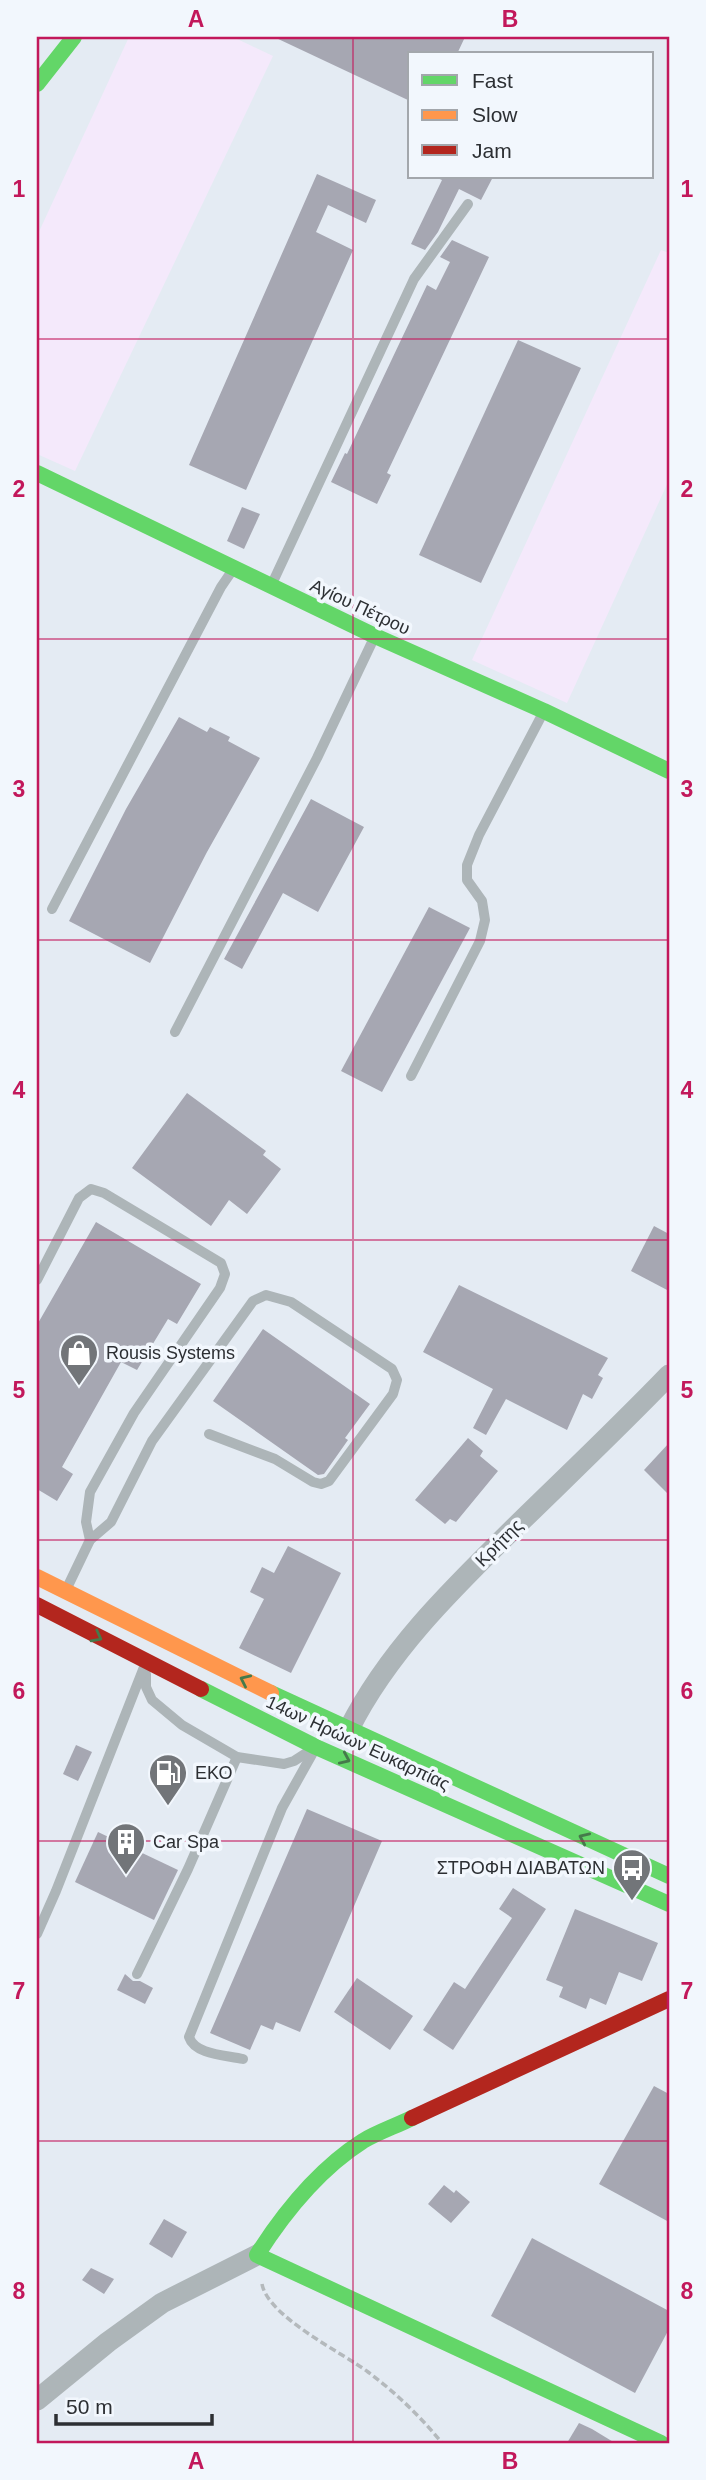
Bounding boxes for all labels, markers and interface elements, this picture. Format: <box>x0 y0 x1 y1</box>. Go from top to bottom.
text: A <box>188 6 204 32</box>
text: B <box>502 6 518 32</box>
legend <box>408 52 654 178</box>
text: Fast <box>472 69 513 92</box>
text: Slow <box>472 103 518 126</box>
text: Jam <box>472 139 512 162</box>
text: 1 <box>13 176 26 202</box>
text: 1 <box>681 176 694 202</box>
text: 2 <box>13 476 25 502</box>
text: 2 <box>681 476 693 502</box>
street label: Αγίου Πέτρου <box>307 575 413 639</box>
text: 3 <box>13 776 25 802</box>
text: 3 <box>681 776 693 802</box>
text: 4 <box>13 1077 26 1103</box>
text: 4 <box>681 1077 694 1103</box>
shop icon: Rousis Systems <box>58 1332 100 1387</box>
place label: Rousis Systems <box>106 1343 235 1363</box>
text: 5 <box>13 1377 26 1403</box>
text: 5 <box>681 1377 694 1403</box>
street label: Κρήτης <box>471 1515 527 1571</box>
one-way arrow <box>90 1628 102 1642</box>
one-way arrow <box>240 1674 252 1688</box>
text: 6 <box>13 1678 25 1704</box>
text: 6 <box>681 1678 693 1704</box>
street label: 14ων Ηρώων Ευκαρπίας <box>263 1692 453 1794</box>
one-way arrow <box>338 1751 350 1765</box>
fuel station icon: ΕΚΟ <box>147 1752 189 1807</box>
place label: ΕΚΟ <box>195 1763 232 1783</box>
building icon: Car Spa <box>105 1821 147 1876</box>
place label: Car Spa <box>153 1832 220 1852</box>
one-way arrow <box>579 1832 592 1846</box>
bus stop icon: ΣΤΡΟΦΗ ΔΙΑΒΑΤΩΝ <box>611 1847 653 1902</box>
place label: ΣΤΡΟΦΗ ΔΙΑΒΑΤΩΝ <box>437 1858 605 1878</box>
text: 7 <box>13 1978 25 2004</box>
text: 7 <box>681 1978 693 2004</box>
text: 8 <box>13 2278 26 2304</box>
text: 8 <box>681 2278 694 2304</box>
scale bar <box>56 2382 212 2426</box>
text: 50 m <box>66 2395 113 2418</box>
text: A <box>188 2448 204 2474</box>
text: B <box>502 2448 518 2474</box>

